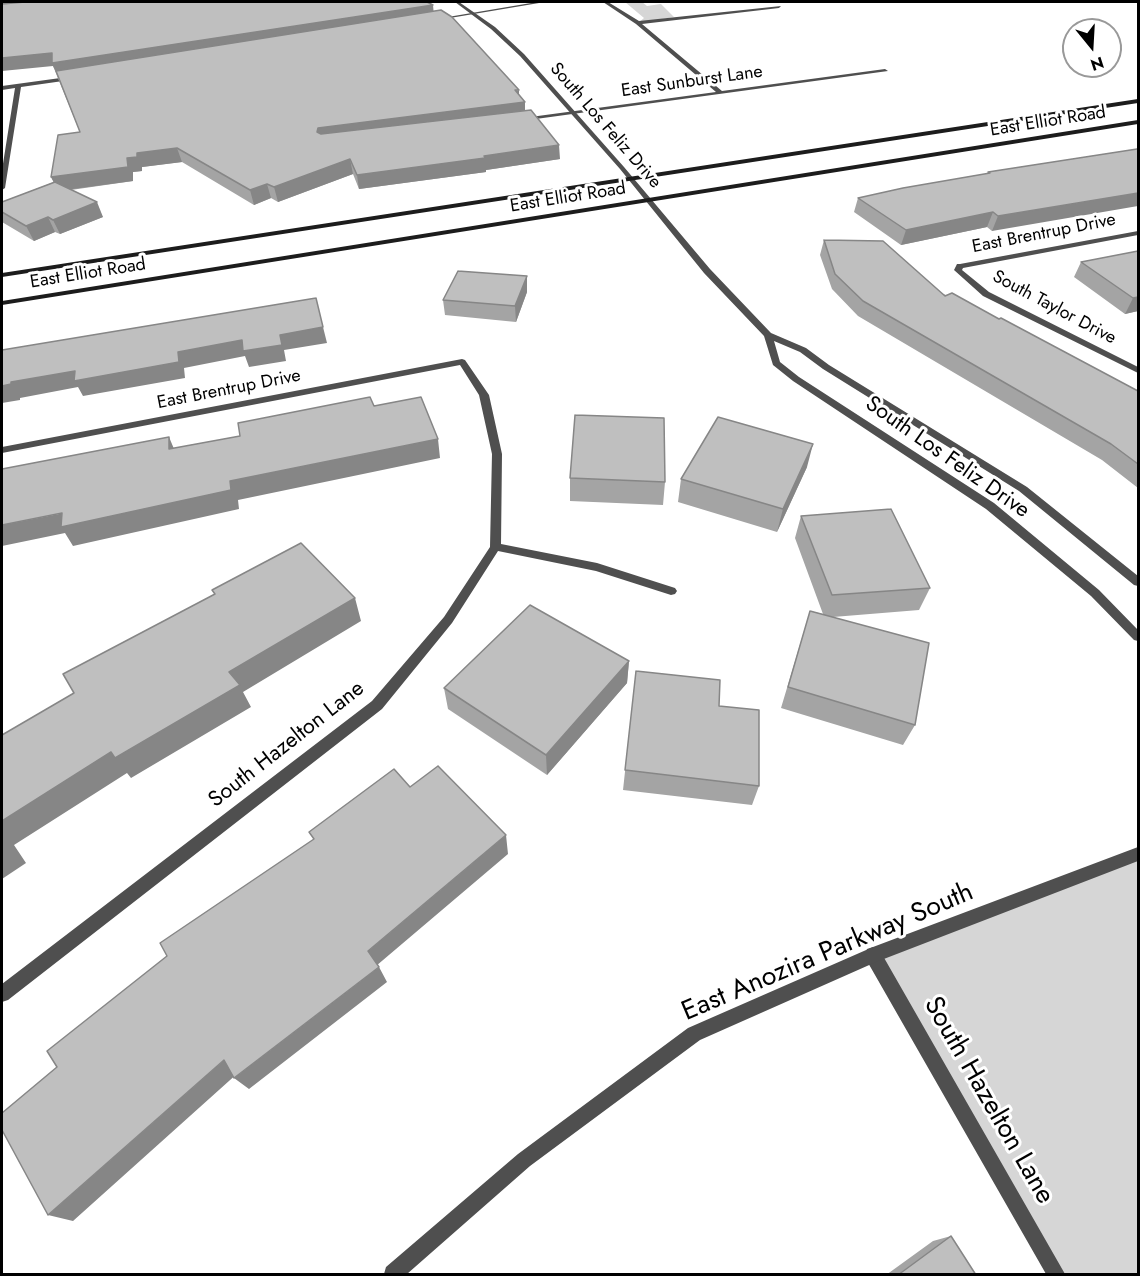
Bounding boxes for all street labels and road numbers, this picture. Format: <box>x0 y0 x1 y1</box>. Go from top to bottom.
street label: South Los Feliz Drive <box>545 59 665 193</box>
street label: East Sunburst Lane <box>620 61 764 103</box>
street label: East Elliot Road <box>989 102 1107 142</box>
street label: East Elliot Road <box>509 178 627 218</box>
street label: East Brentrup Drive <box>970 209 1118 259</box>
street label: East Elliot Road <box>29 254 147 294</box>
street label: South Taylor Drive <box>988 266 1120 350</box>
street label: East Brentrup Drive <box>155 365 303 415</box>
street label: South Los Feliz Drive <box>860 391 1034 525</box>
street label: South Hazelton Lane <box>204 676 370 814</box>
street label: East Anozira Parkway South <box>677 877 979 1029</box>
street label: South Hazelton Lane <box>916 992 1060 1210</box>

